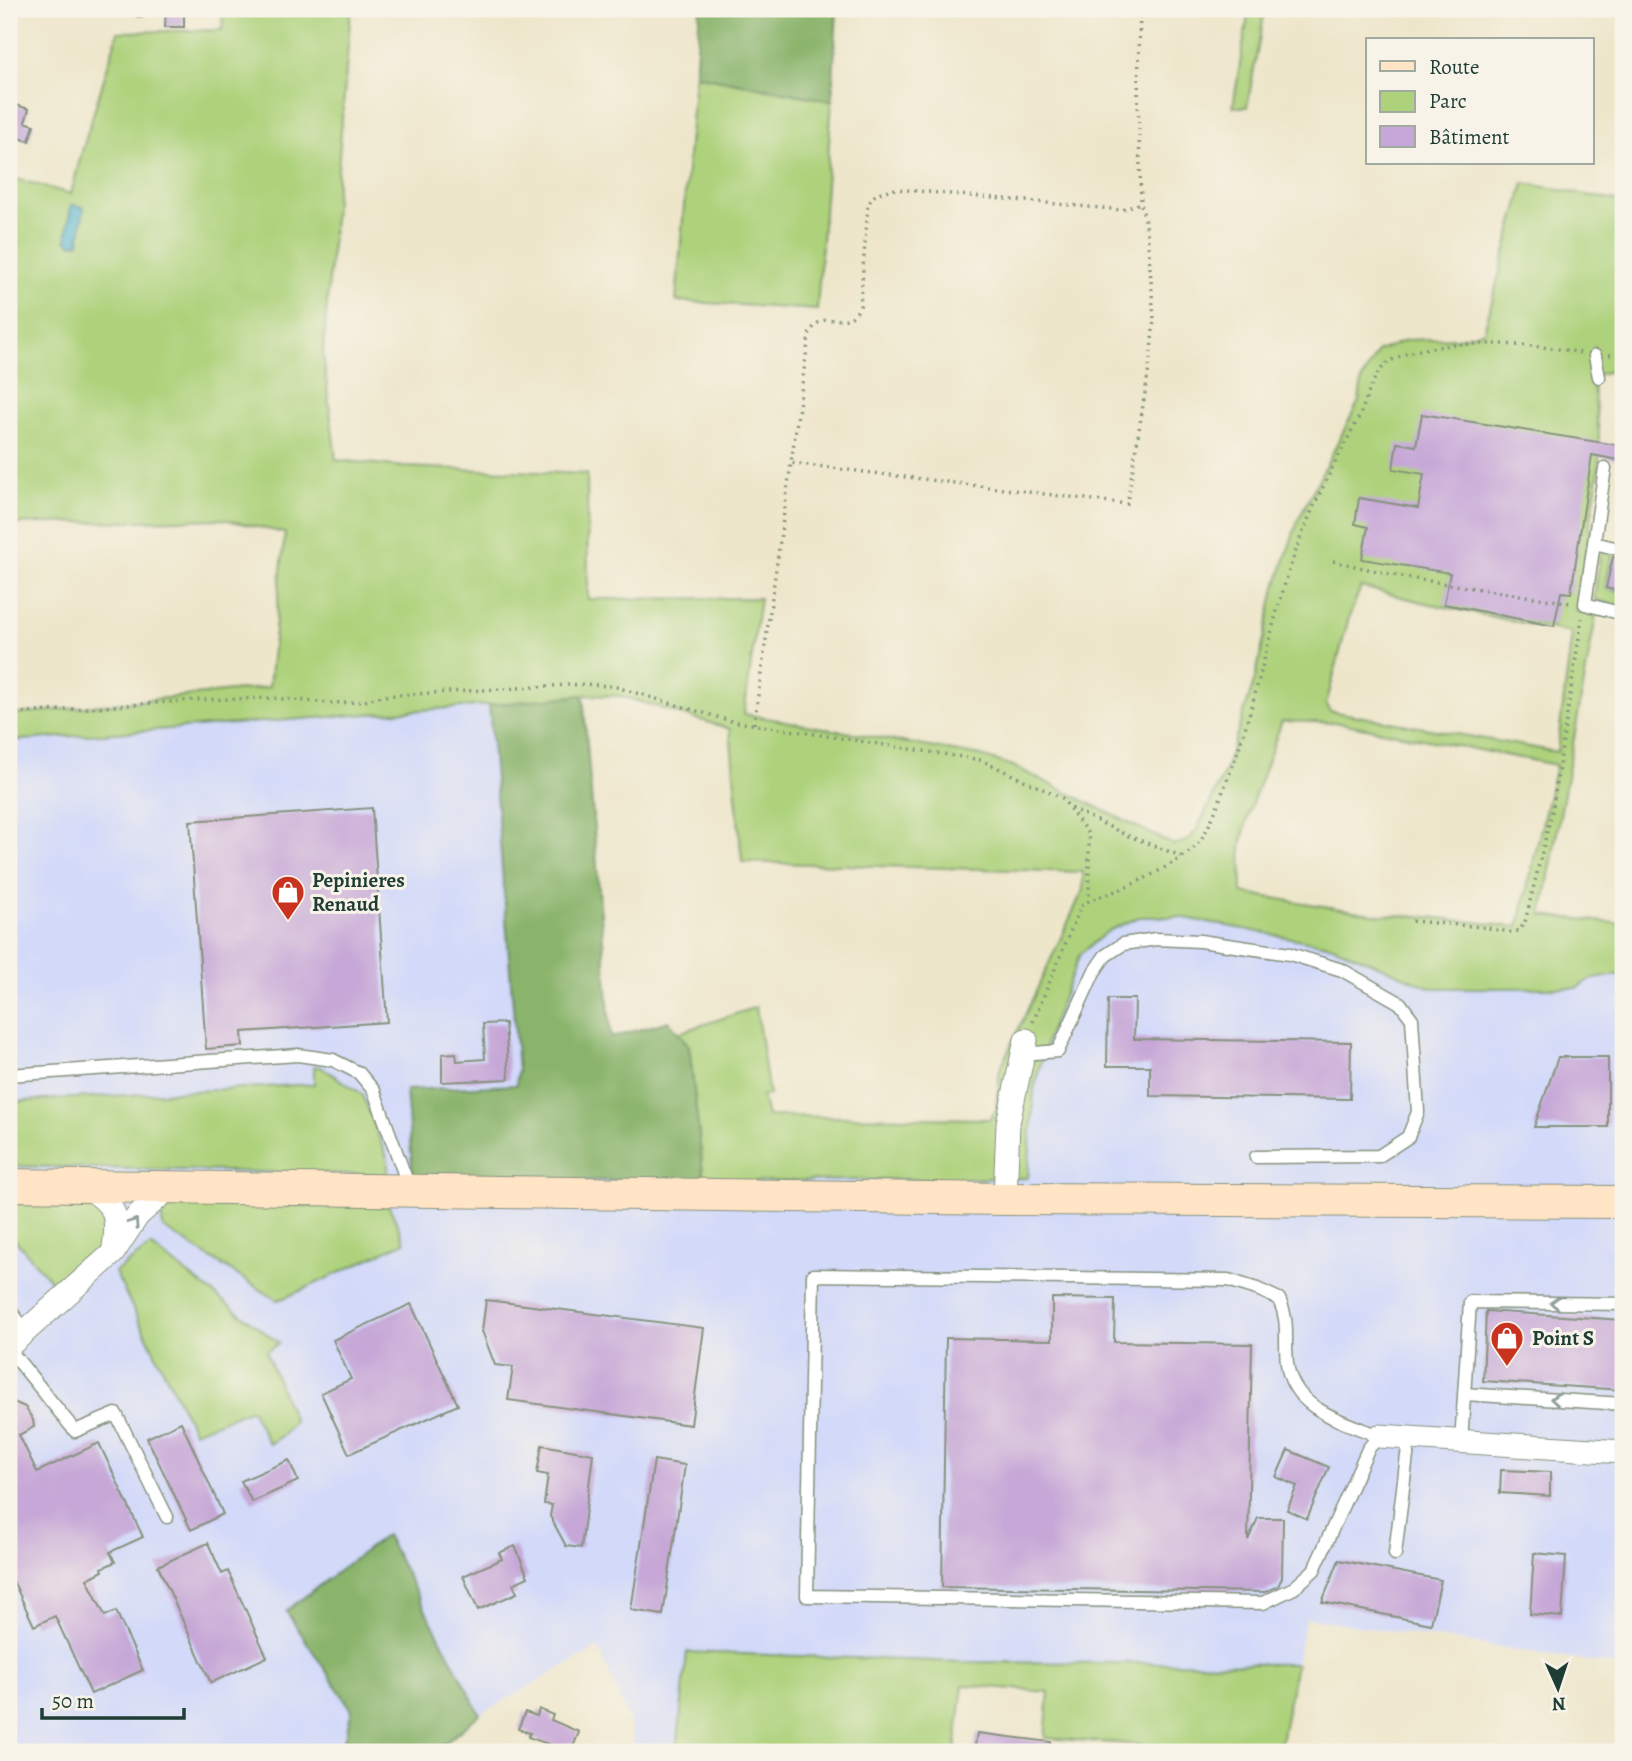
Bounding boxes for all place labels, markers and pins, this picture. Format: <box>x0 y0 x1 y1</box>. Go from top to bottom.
place label: Pepinieres Renaud <box>312 866 405 918</box>
shop icon: Pepinieres Renaud <box>269 873 307 922</box>
shop icon: Point S <box>1488 1319 1526 1368</box>
place label: Point S <box>1532 1324 1594 1352</box>

